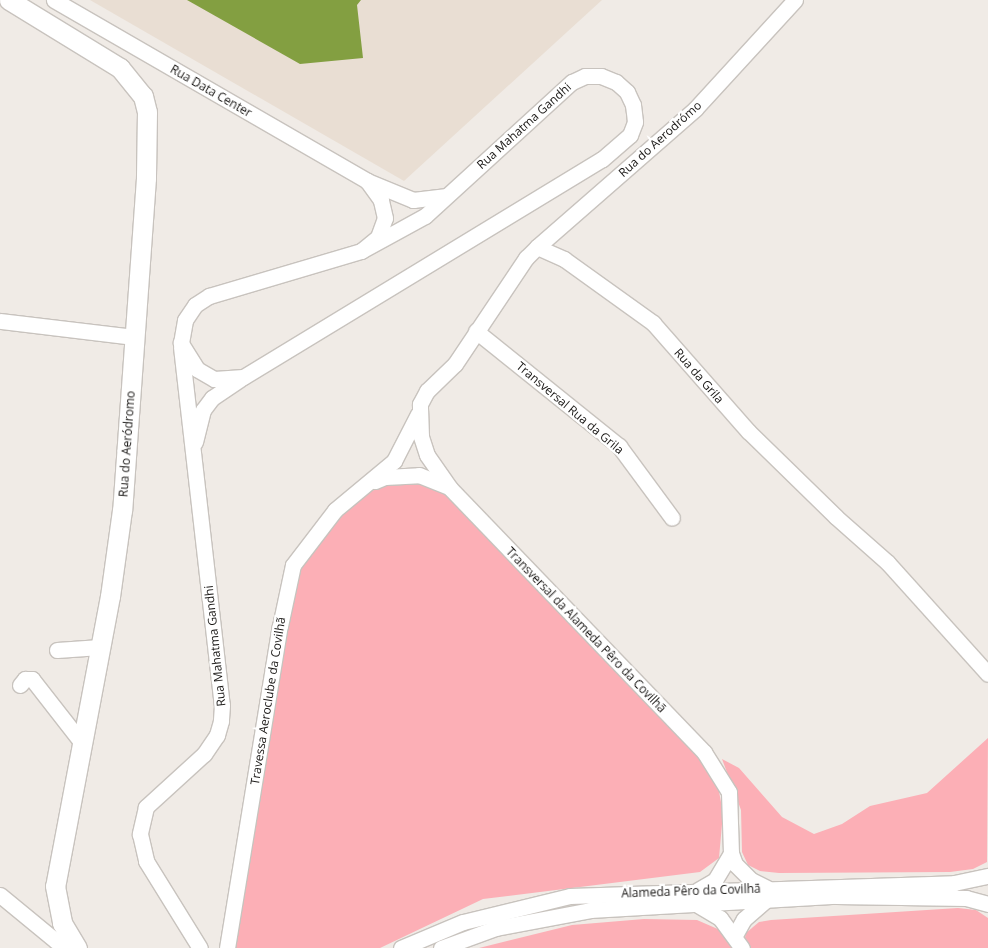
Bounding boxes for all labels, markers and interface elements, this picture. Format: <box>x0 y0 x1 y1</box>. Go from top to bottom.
street label: Rua Data Center <box>168 62 254 120</box>
street label: Rua Mahatma Gandhi <box>474 80 574 172</box>
street label: Rua do Aerodrómo <box>616 98 704 180</box>
street label: Rua da Grila <box>671 346 727 406</box>
street label: Transversal Rua da Grila <box>513 359 627 457</box>
street label: Rua do Aeródromo <box>116 390 138 498</box>
street label: Transversal da Alameda Pêro da Covilhã <box>503 544 669 716</box>
street label: Rua Mahatma Gandhi <box>201 585 229 707</box>
street label: Travessa Aeroclube da Covilhã <box>248 616 288 786</box>
street label: Alameda Pêro da Covilhã <box>621 881 761 901</box>

